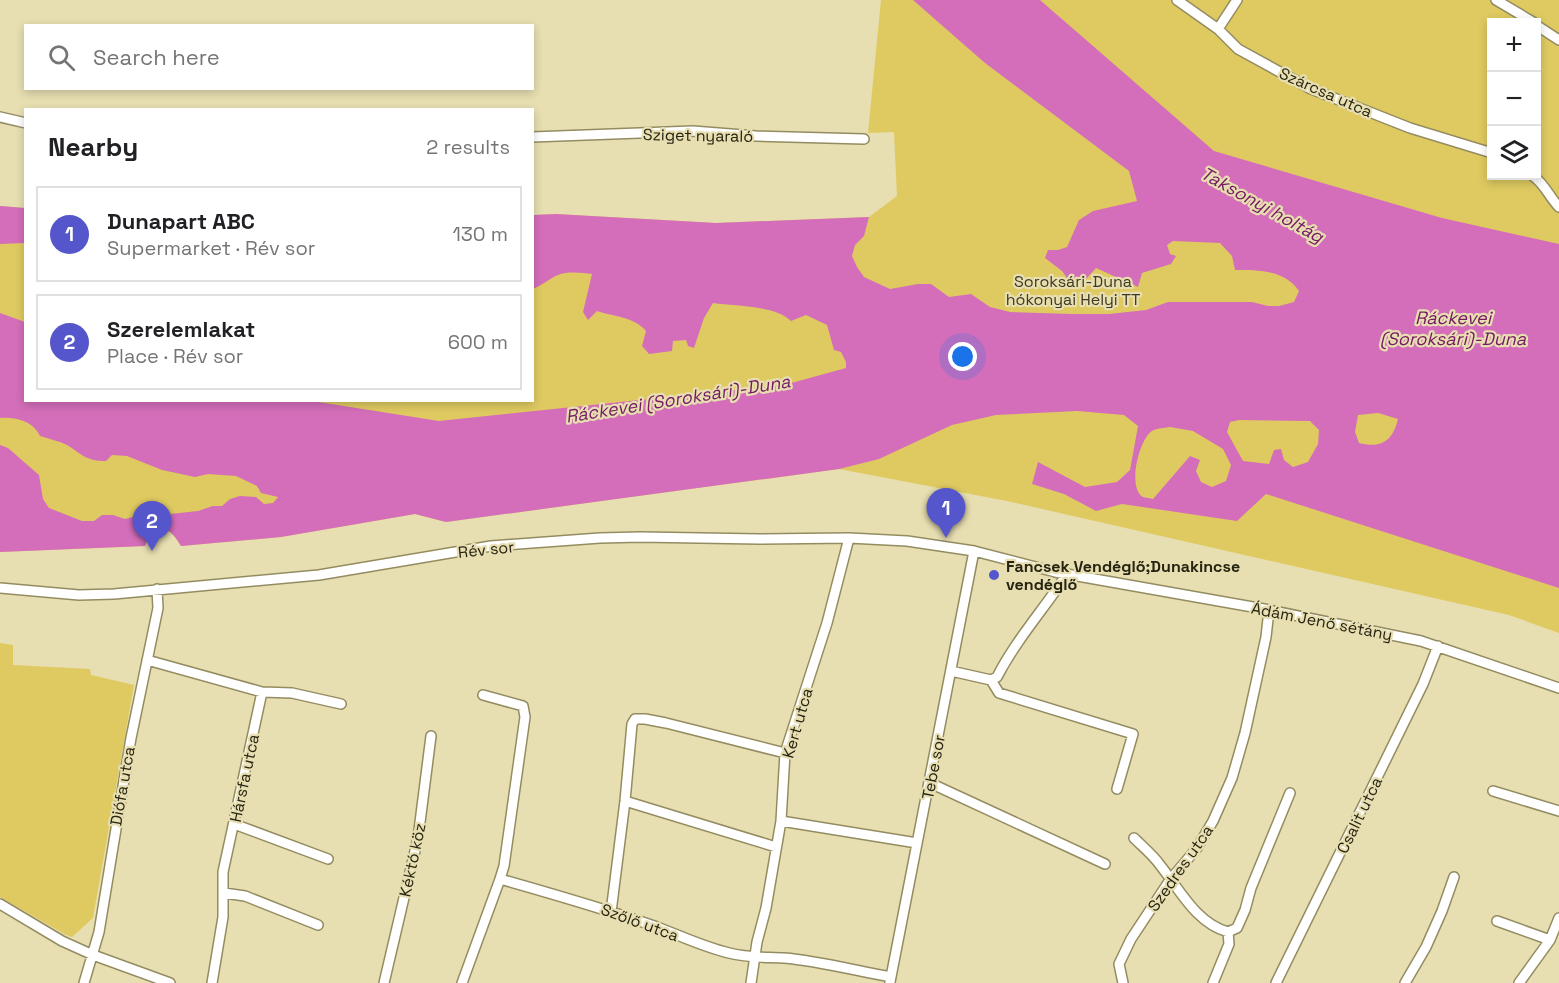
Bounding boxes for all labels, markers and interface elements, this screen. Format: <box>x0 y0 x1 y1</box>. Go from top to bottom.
map controls <box>1487 18 1541 180</box>
button: + <box>1487 18 1541 72</box>
search box <box>24 24 534 90</box>
icon: search <box>45 41 78 74</box>
text: Search here <box>93 43 220 71</box>
street label: Szárcsa utca <box>1276 63 1376 122</box>
button: − <box>1487 72 1541 126</box>
street label: Sziget nyaraló <box>643 124 753 147</box>
button: layers <box>1487 126 1541 180</box>
text: Nearby <box>48 130 138 164</box>
text: 2 results <box>426 134 510 160</box>
water label: Taksonyi holtág <box>1197 161 1329 248</box>
text: Dunapart ABC <box>107 207 255 235</box>
text: 1 <box>65 221 74 247</box>
text: 130 m <box>452 221 508 247</box>
text: Supermarket · Rév sor <box>107 235 315 261</box>
park label: Soroksári-Duna hókonyai Helyi TT <box>1006 271 1140 310</box>
water label: Ráckevei (Soroksári)-Duna <box>1380 306 1527 350</box>
text: Szerelemlakat <box>107 315 255 343</box>
text: 2 <box>64 329 75 355</box>
text: 600 m <box>448 329 508 355</box>
your location <box>948 342 977 371</box>
text: Place · Rév sor <box>107 343 243 369</box>
water label: Ráckevei (Soroksári)-Duna <box>564 369 792 428</box>
pin: 1 <box>926 488 966 538</box>
pin: 2 <box>132 502 172 551</box>
street label: Rév sor <box>457 536 515 563</box>
place label: Fancsek Vendéglő;Dunakincse vendéglő <box>1006 556 1240 595</box>
marker: Fancsek Vendéglő;Dunakincse vendéglő <box>987 568 1001 582</box>
street label: Ádám Jenő sétány <box>1250 598 1394 645</box>
street label: Kert utca <box>777 686 818 761</box>
street label: Hársfa utca <box>225 732 264 824</box>
street label: Tebe sor <box>917 733 950 801</box>
street label: Diófa utca <box>105 745 140 827</box>
street label: Csalit utca <box>1332 773 1387 857</box>
street label: Kéktó köz <box>394 821 431 899</box>
street label: Szedres utca <box>1143 821 1218 916</box>
street label: Szőlő utca <box>598 899 682 946</box>

